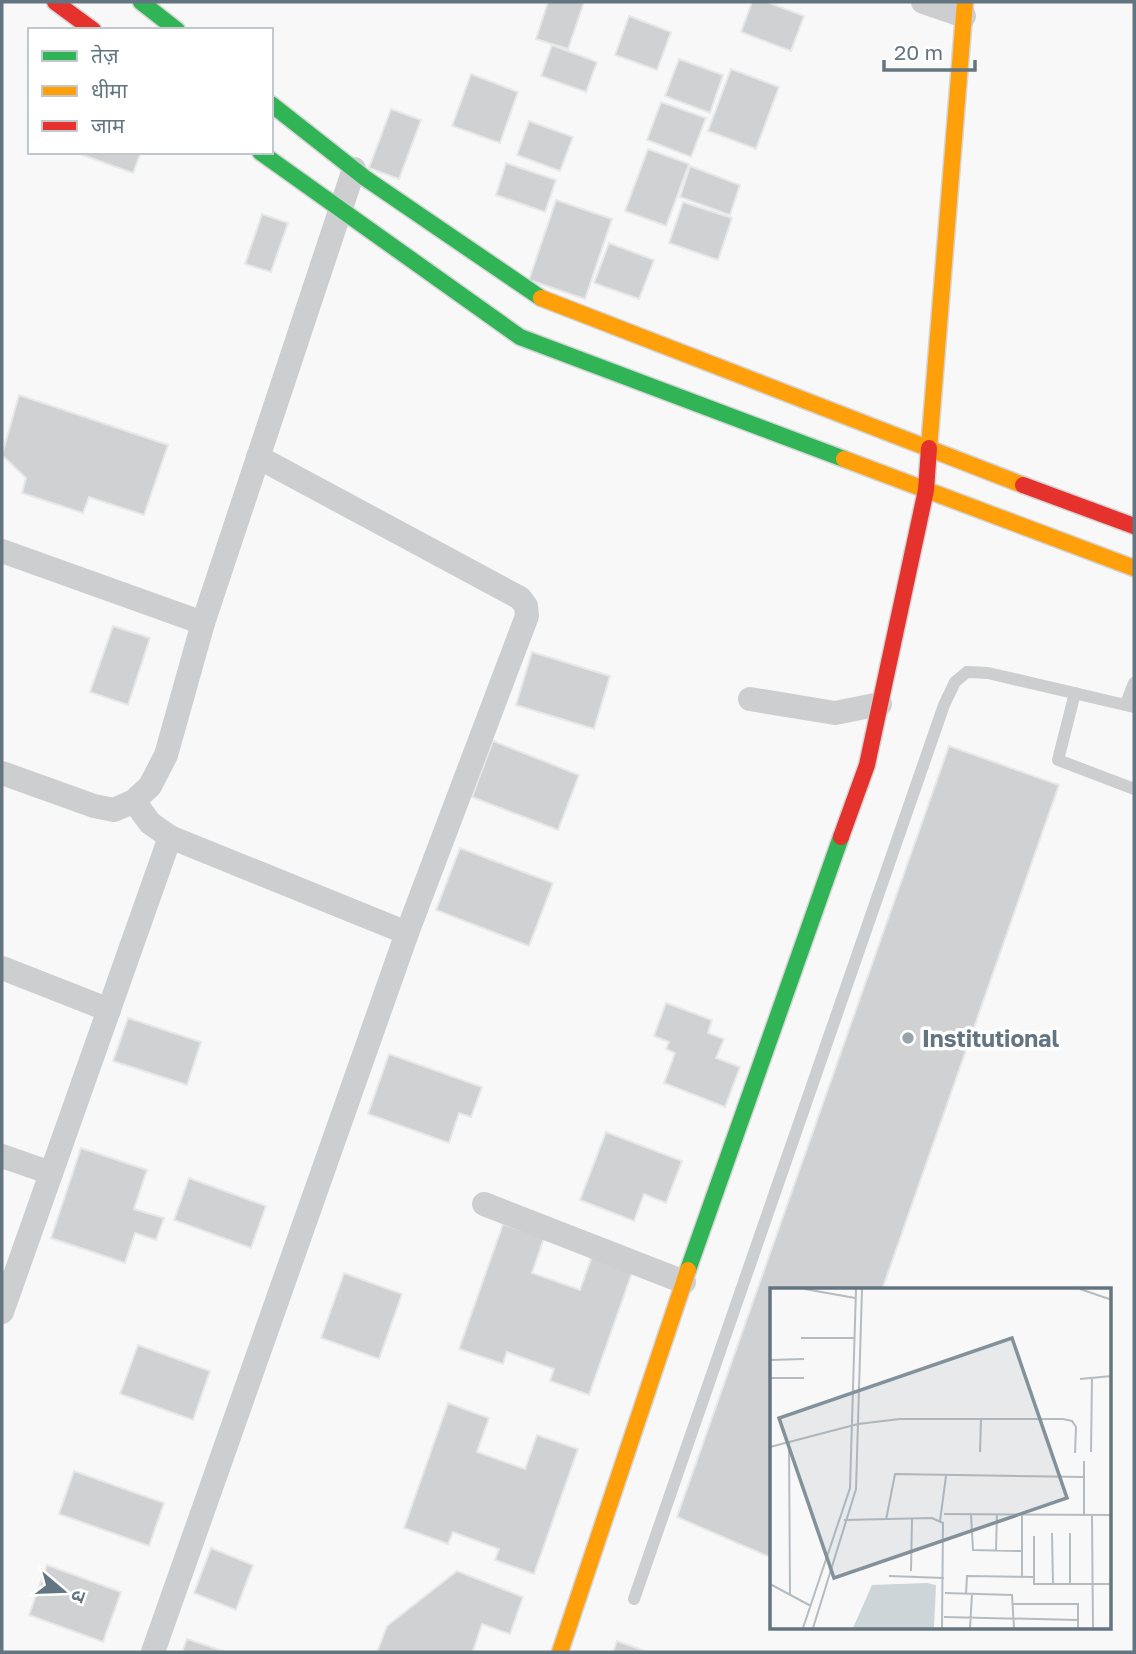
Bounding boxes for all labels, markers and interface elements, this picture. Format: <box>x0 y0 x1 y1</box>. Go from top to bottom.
legend <box>28 28 273 154</box>
scale bar <box>884 28 975 72</box>
text: 20 m <box>894 39 943 65</box>
text: तेज़ <box>91 42 119 68</box>
text: धीमा <box>91 77 128 103</box>
text: जाम <box>91 112 125 138</box>
place label: Institutional <box>922 1024 1059 1052</box>
marker: Institutional <box>900 1030 916 1046</box>
inset map <box>770 1288 1112 1630</box>
north arrow <box>28 1556 98 1626</box>
text: उ <box>67 1588 92 1607</box>

